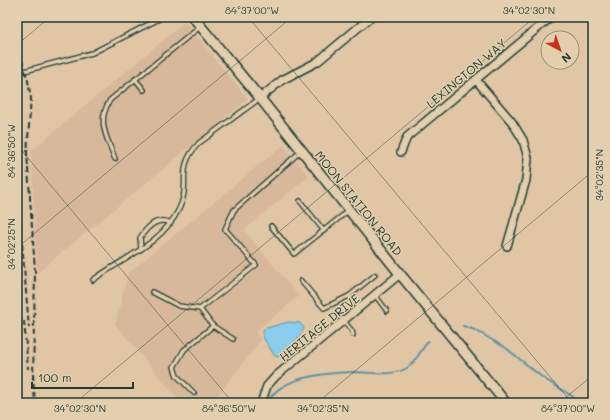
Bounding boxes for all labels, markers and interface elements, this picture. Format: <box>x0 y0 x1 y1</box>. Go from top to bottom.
text: 84°37'00"W <box>225 3 279 17</box>
text: 34°02'30"N <box>503 3 555 17</box>
north arrow <box>540 30 580 70</box>
street label: LEXINGTON WAY <box>423 35 509 111</box>
text: N <box>559 50 575 66</box>
text: 84°36'50"W <box>4 124 18 178</box>
street label: MOON STATION ROAD <box>312 147 406 259</box>
text: 34°02'35"N <box>592 149 606 201</box>
text: 34°02'25"N <box>4 218 18 270</box>
street label: HERITAGE DRIVE <box>276 290 363 364</box>
scale bar <box>32 364 133 390</box>
text: 100 m <box>38 369 72 385</box>
text: 34°02'30"N <box>54 401 106 415</box>
text: 84°36'50"W <box>202 401 256 415</box>
text: 34°02'35"N <box>297 401 349 415</box>
text: 84°37'00"W <box>541 401 595 415</box>

